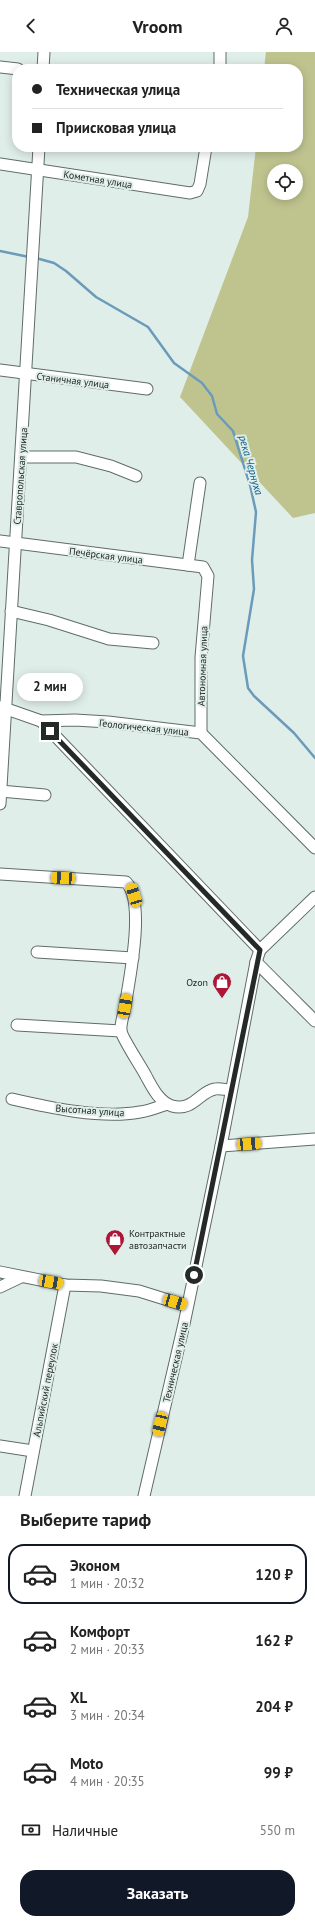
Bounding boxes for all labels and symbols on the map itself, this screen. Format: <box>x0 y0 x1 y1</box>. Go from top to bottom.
street label: Кометная улица <box>63 168 133 191</box>
street label: Станичная улица <box>36 370 110 391</box>
street label: Ставропольская улица <box>11 427 30 525</box>
water label: река Чернуха <box>236 433 266 497</box>
street label: Печёрская улица <box>68 545 144 566</box>
street label: Автономная улица <box>195 626 210 706</box>
callout: 2 мин <box>17 673 83 701</box>
street label: Геологическая улица <box>98 716 189 739</box>
route end <box>41 722 59 740</box>
car <box>51 871 75 885</box>
car <box>125 882 143 908</box>
shop icon: Ozon <box>211 971 233 999</box>
place label: Ozon <box>186 976 208 989</box>
car <box>117 993 133 1019</box>
street label: Высотная улица <box>55 1102 125 1119</box>
car <box>237 1137 261 1151</box>
place label: Контрактные автозапчасти <box>129 1227 187 1252</box>
shop icon: Контрактные автозапчасти <box>104 1228 126 1256</box>
route start <box>185 1266 203 1284</box>
car <box>38 1274 64 1290</box>
car <box>162 1293 188 1311</box>
street label: Техническая улица <box>160 1321 191 1404</box>
street label: Альпийский переулок <box>30 1342 61 1438</box>
car <box>151 1411 169 1437</box>

